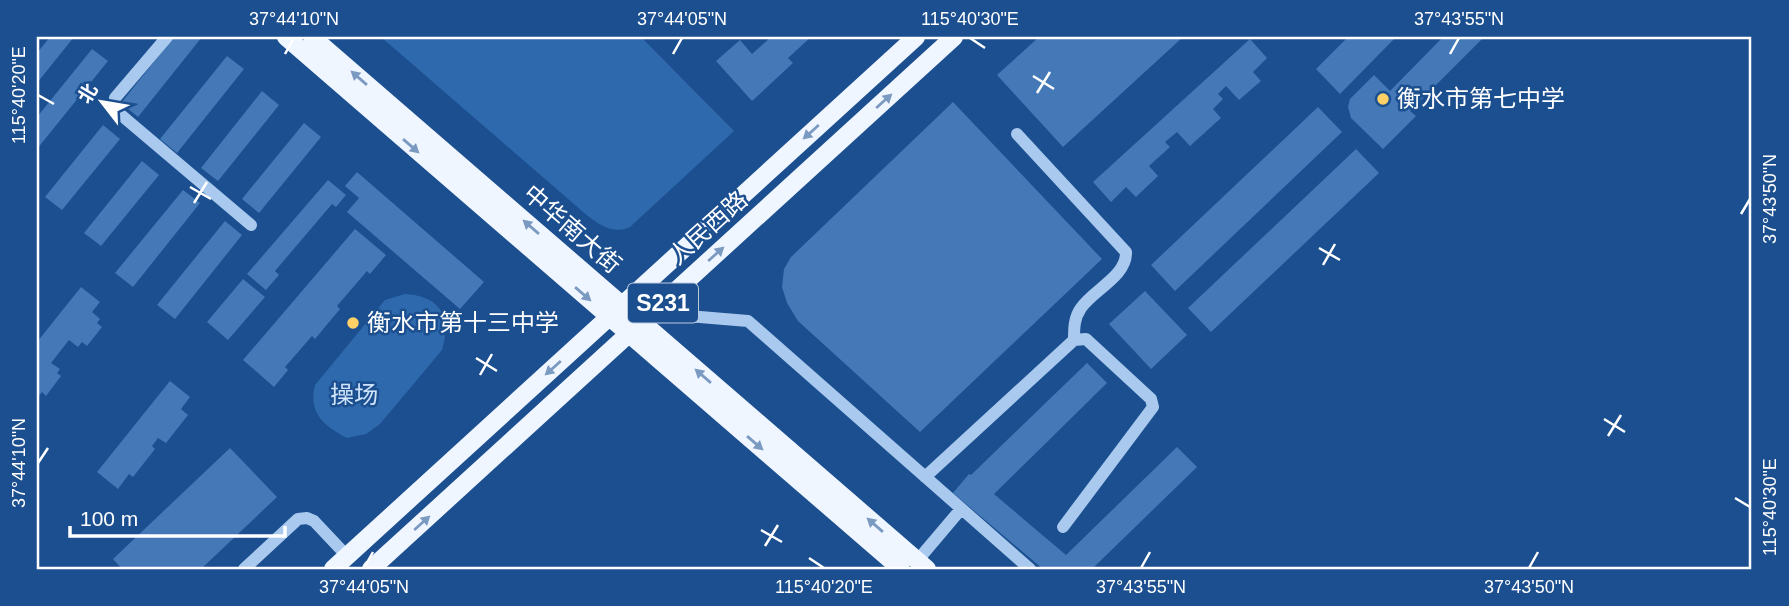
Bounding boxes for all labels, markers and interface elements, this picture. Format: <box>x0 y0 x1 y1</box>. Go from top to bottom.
text: 37°44'10"N <box>249 9 339 29</box>
text: 37°44'05"N <box>637 9 727 29</box>
text: 115°40'30"E <box>921 9 1019 29</box>
text: 37°43'55"N <box>1414 9 1504 29</box>
text: 115°40'20"E <box>9 46 29 144</box>
north arrow <box>66 66 136 136</box>
one-way arrow <box>350 70 368 86</box>
text: 北 <box>74 80 102 107</box>
place label: 衡水市第七中学 <box>1397 85 1565 112</box>
marker: 衡水市第七中学 <box>1375 91 1391 107</box>
one-way arrow <box>875 93 893 109</box>
one-way arrow <box>803 124 820 140</box>
one-way arrow <box>403 138 420 153</box>
text: 37°43'50"N <box>1760 154 1780 244</box>
street label: 中华南大街 <box>518 179 626 278</box>
street label: 人民西路 <box>663 185 752 270</box>
one-way arrow <box>522 219 540 235</box>
one-way arrow <box>707 246 725 262</box>
road number: S231 <box>628 284 698 322</box>
one-way arrow <box>575 286 592 302</box>
place label: 衡水市第十三中学 <box>367 309 559 336</box>
marker: 衡水市第十三中学 <box>345 315 361 331</box>
one-way arrow <box>545 360 562 376</box>
one-way arrow <box>694 368 712 384</box>
park label: 操场 <box>330 381 378 408</box>
text: 37°44'10"N <box>9 418 29 508</box>
one-way arrow <box>747 435 764 450</box>
text: 115°40'30"E <box>1760 458 1780 556</box>
scale bar <box>70 494 285 538</box>
text: 100 m <box>80 507 138 530</box>
one-way arrow <box>413 515 431 531</box>
one-way arrow <box>866 517 884 533</box>
text: 37°44'05"N <box>319 577 409 597</box>
text: 115°40'20"E <box>775 577 873 597</box>
text: 37°43'55"N <box>1096 577 1186 597</box>
text: 37°43'50"N <box>1484 577 1574 597</box>

